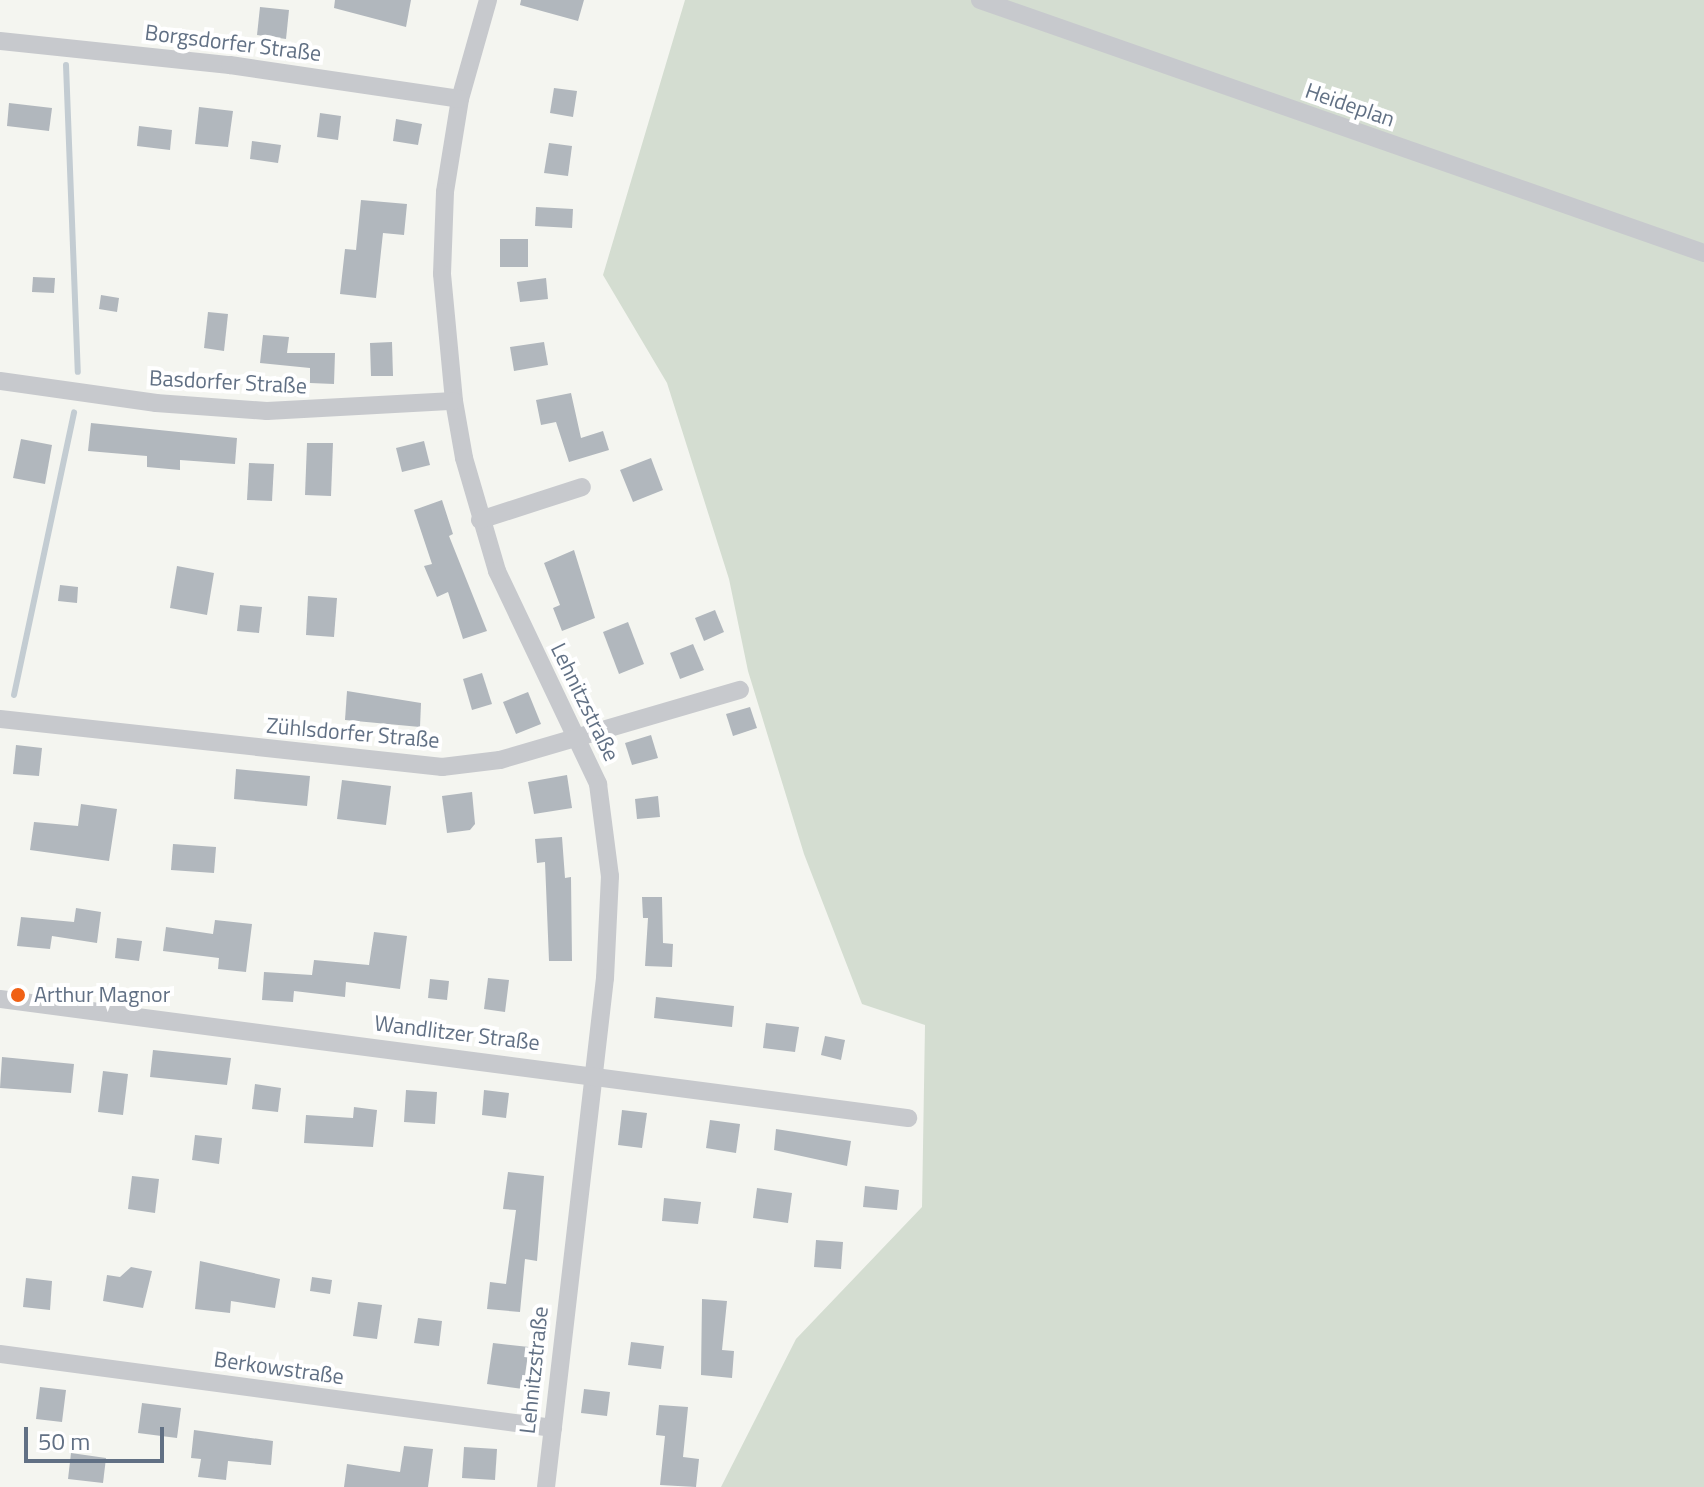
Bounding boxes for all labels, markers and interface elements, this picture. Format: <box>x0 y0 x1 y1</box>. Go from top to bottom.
street label: Borgsdorfer Straße <box>143 19 323 67</box>
street label: Heideplan <box>1302 77 1398 133</box>
street label: Basdorfer Straße <box>148 365 308 399</box>
street label: Lehnitzstraße <box>545 639 625 765</box>
street label: Zühlsdorfer Straße <box>265 712 441 754</box>
place label: Arthur Magnor <box>34 982 170 1008</box>
marker: Arthur Magnor <box>9 986 27 1004</box>
street label: Wandlitzer Straße <box>373 1010 541 1056</box>
street label: Lehnitzstraße <box>514 1305 554 1435</box>
street label: Berkowstraße <box>212 1346 346 1390</box>
scale bar <box>28 1411 168 1461</box>
text: 50 m <box>38 1423 90 1459</box>

